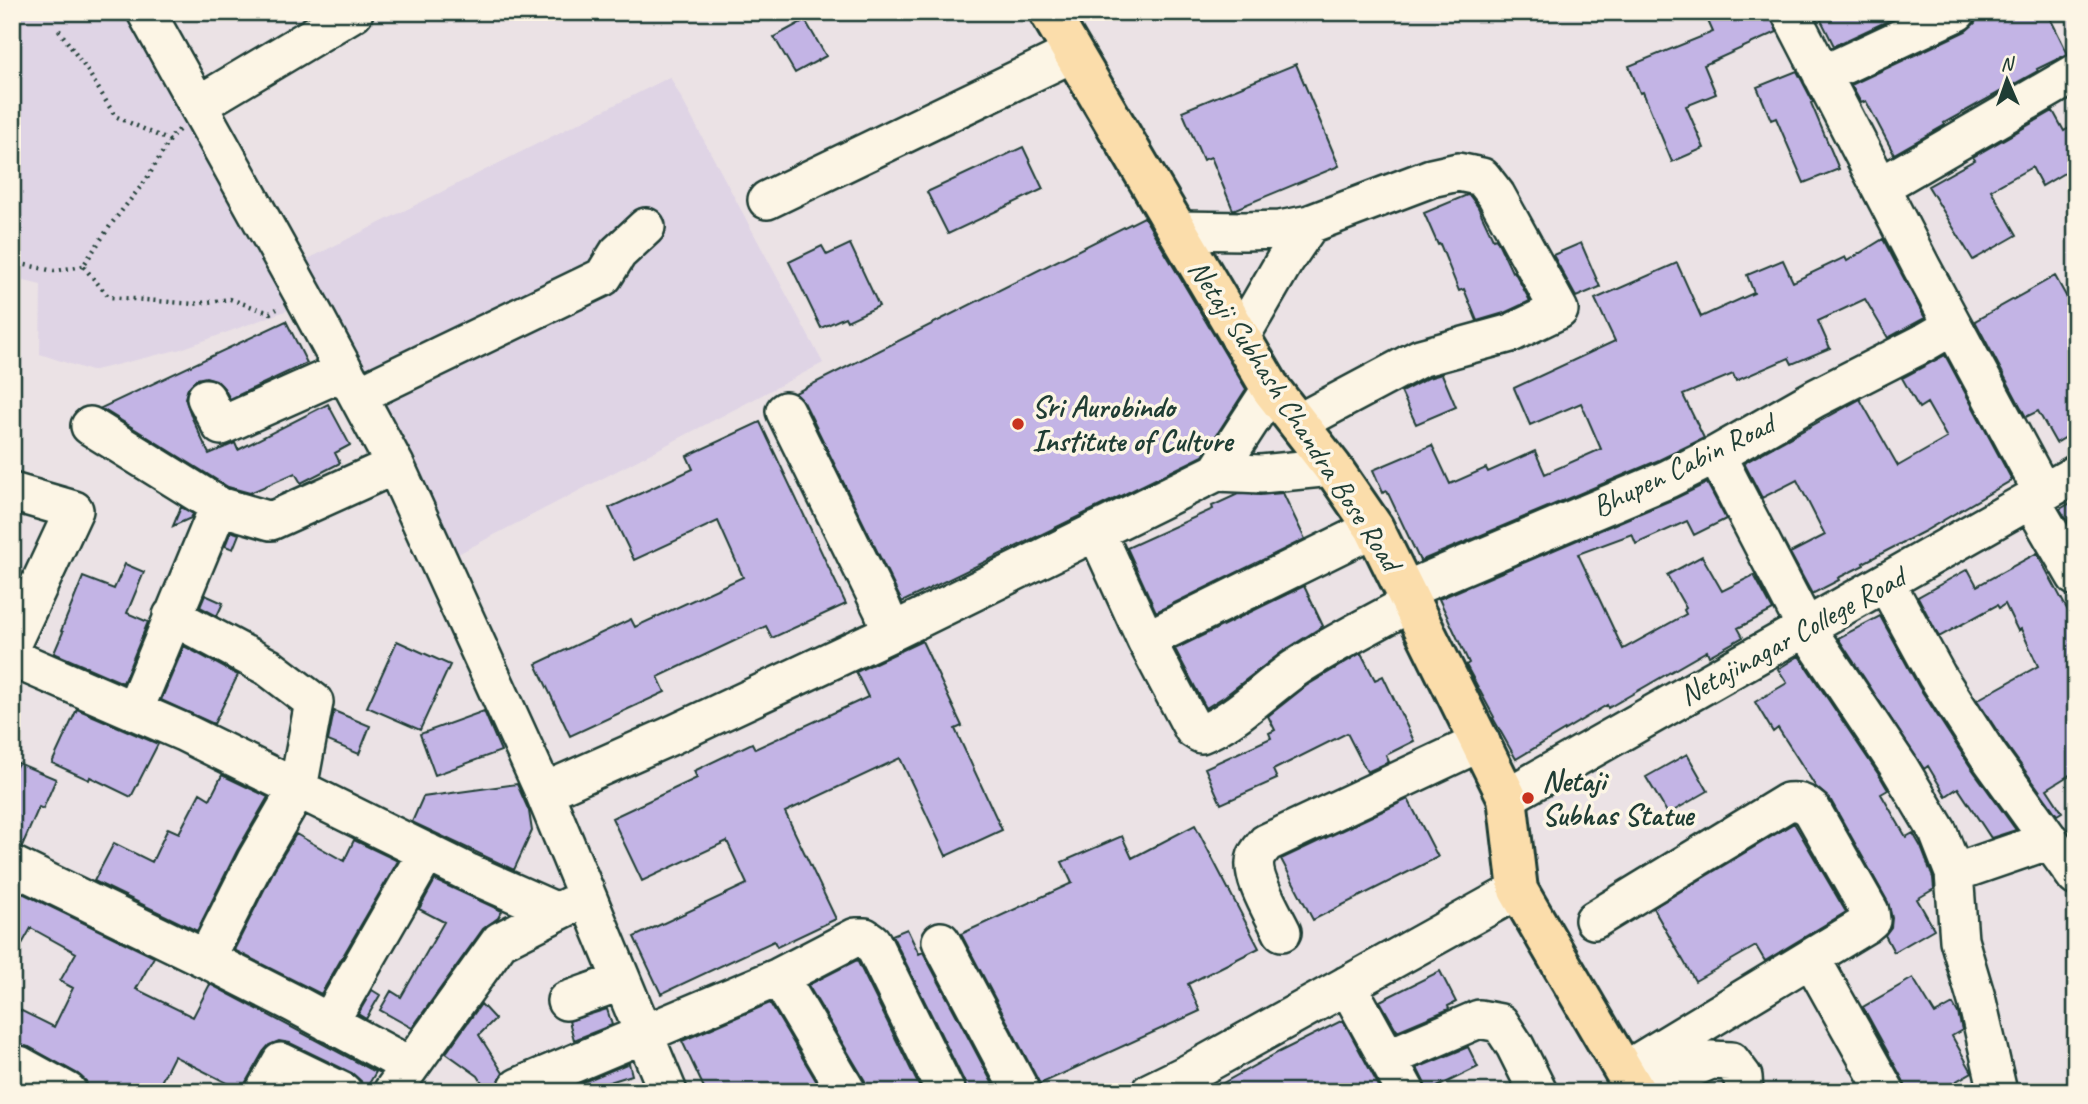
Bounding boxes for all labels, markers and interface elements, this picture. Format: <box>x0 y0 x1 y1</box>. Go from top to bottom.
north arrow <box>1972 46 2042 116</box>
text: N <box>2000 52 2016 76</box>
street label: Netaji Subhash Chandra Bose Road <box>1180 252 1412 581</box>
place label: Sri Aurobindo Institute of Culture <box>1032 388 1235 460</box>
street label: Bhupen Cabin Road <box>1586 403 1784 525</box>
marker: Sri Aurobindo Institute of Culture <box>1010 416 1026 432</box>
street label: Netajinagar College Road <box>1672 556 1915 714</box>
place label: Netaji Subhas Statue <box>1542 762 1695 834</box>
marker: Netaji Subhas Statue <box>1520 790 1536 806</box>

